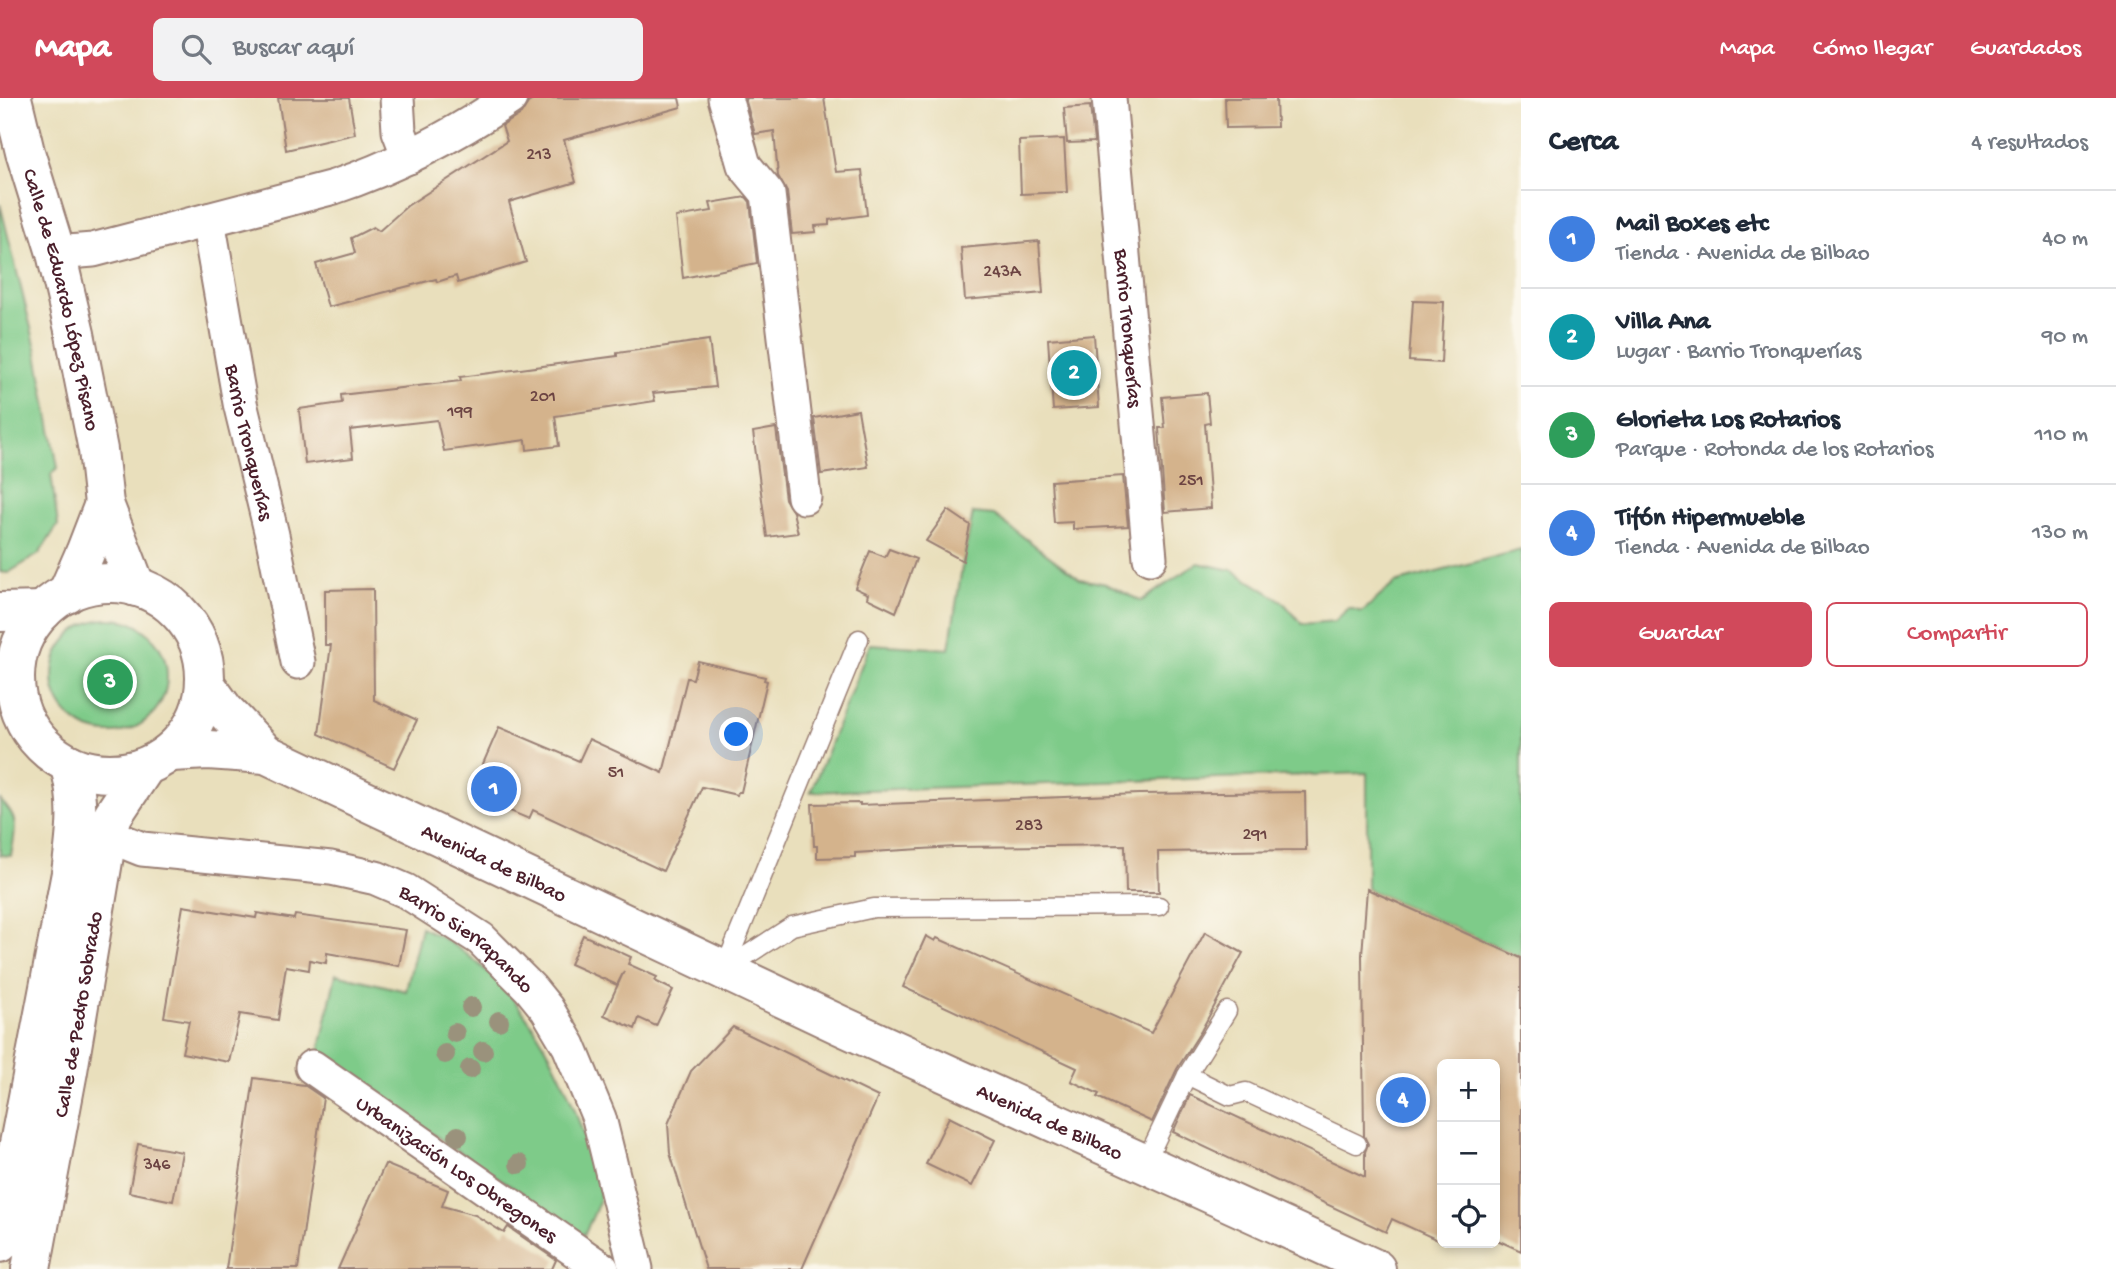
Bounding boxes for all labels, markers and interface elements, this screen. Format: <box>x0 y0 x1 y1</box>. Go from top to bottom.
search box <box>153 18 643 81</box>
text: Mapa <box>35 30 111 68</box>
icon: search <box>177 30 215 68</box>
text: Buscar aquí <box>233 34 354 65</box>
text: Mapa <box>1720 35 1775 64</box>
text: Cómo llegar <box>1813 35 1932 64</box>
text: Guardados <box>1970 35 2081 64</box>
text: Cerca <box>1549 126 1618 161</box>
text: 4 resultados <box>1971 130 2088 157</box>
house number: 213 <box>526 145 552 166</box>
street label: Calle de Eduardo López Pisano <box>15 166 103 434</box>
text: Mail Boxes etc <box>1616 210 1768 241</box>
text: 1 <box>1567 226 1577 253</box>
text: 40 m <box>2042 226 2088 253</box>
text: Tienda · Avenida de Bilbao <box>1616 241 1870 268</box>
street label: Barrio Tronquerías <box>1106 247 1146 410</box>
house number: 243A <box>983 262 1022 283</box>
text: Villa Ana <box>1616 308 1710 339</box>
text: 2 <box>1566 324 1578 351</box>
text: 90 m <box>2042 324 2088 351</box>
text: Lugar · Barrio Tronquerías <box>1616 339 1861 366</box>
pin: 2 <box>1051 347 1097 399</box>
street label: Barrio Tronquerías <box>217 362 277 524</box>
house number: 201 <box>530 387 556 408</box>
house number: 199 <box>446 402 473 423</box>
text: Glorieta Los Rotarios <box>1616 406 1840 437</box>
text: 3 <box>1566 422 1578 449</box>
text: 110 m <box>2035 422 2088 449</box>
text: Parque · Rotonda de los Rotarios <box>1616 437 1933 464</box>
house number: 251 <box>1178 471 1204 492</box>
text: Tifón Hipermueble <box>1616 504 1804 535</box>
text: 4 <box>1567 520 1577 547</box>
text: 130 m <box>2032 520 2088 547</box>
text: Tienda · Avenida de Bilbao <box>1616 535 1870 562</box>
button: Guardar <box>1549 602 1812 667</box>
button: Compartir <box>1826 602 2088 667</box>
pin: 3 <box>87 656 133 708</box>
your location <box>719 717 753 751</box>
pin: 1 <box>471 763 517 815</box>
house number: 51 <box>608 763 624 784</box>
house number: 283 <box>1015 816 1043 837</box>
street label: Avenida de Bilbao <box>416 820 570 910</box>
house number: 291 <box>1242 825 1268 846</box>
street label: Barrio Sierrapando <box>392 880 537 1000</box>
street label: Calle de Pedro Sobrado <box>51 910 110 1120</box>
map controls <box>1437 1059 1500 1248</box>
button: + <box>1437 1059 1500 1122</box>
pin: 4 <box>1380 1074 1426 1126</box>
street label: Avenida de Bilbao <box>972 1080 1126 1168</box>
street label: Urbanización Los Obregones <box>350 1092 562 1251</box>
button: − <box>1437 1122 1500 1185</box>
house number: 346 <box>143 1155 171 1176</box>
button: locate <box>1437 1185 1500 1248</box>

